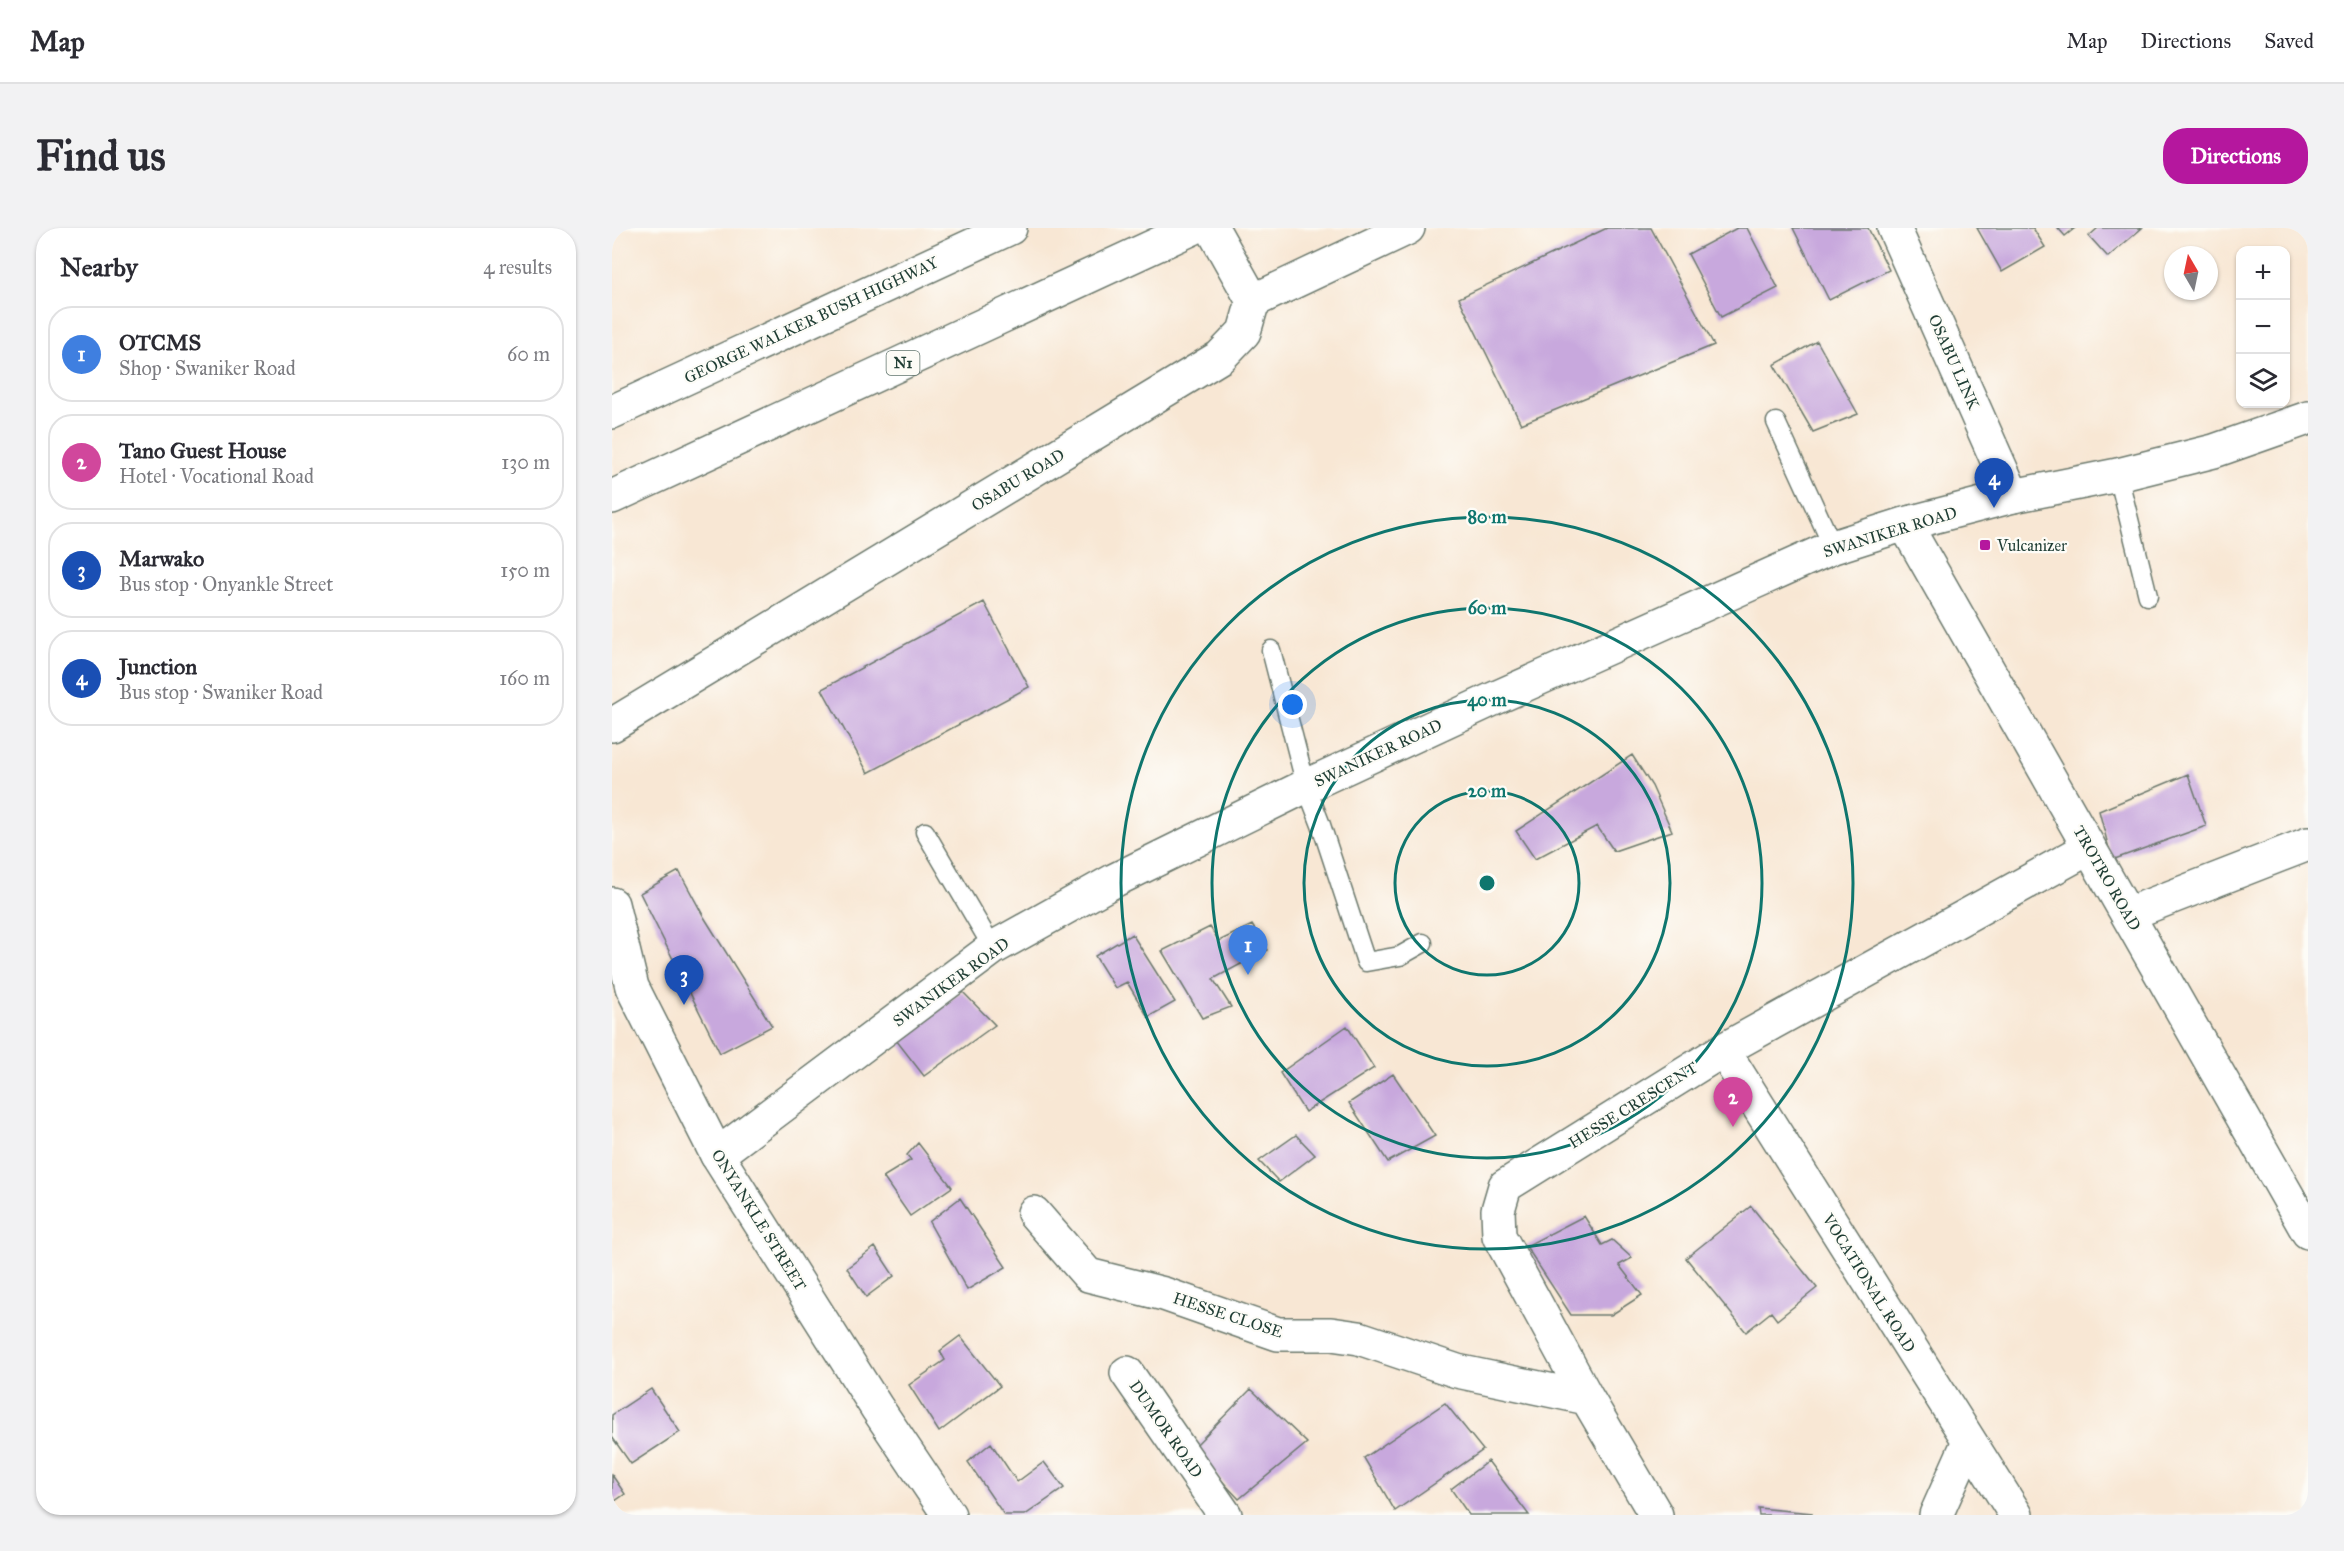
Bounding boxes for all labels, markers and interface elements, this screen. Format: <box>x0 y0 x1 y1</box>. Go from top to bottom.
text: Map <box>30 24 85 59</box>
text: Map <box>2067 28 2108 54</box>
text: Directions <box>2141 28 2231 54</box>
text: Saved <box>2264 28 2314 54</box>
button: Directions <box>2163 128 2308 184</box>
text: Find us <box>36 130 166 182</box>
north arrow <box>2164 246 2218 300</box>
map controls <box>2236 246 2290 408</box>
button: + <box>2236 246 2290 300</box>
text: Nearby <box>60 251 138 283</box>
street label: GEORGE WALKER BUSH HIGHWAY <box>681 252 942 387</box>
text: 4 results <box>483 255 552 279</box>
button: − <box>2236 300 2290 354</box>
street label: OSABU LINK <box>1925 311 1984 413</box>
text: OTCMS <box>119 329 201 356</box>
text: 1 <box>78 342 85 366</box>
text: 60 m <box>507 342 550 366</box>
road number: N1 <box>886 351 920 375</box>
button: layers <box>2236 354 2290 408</box>
text: Shop · Swaniker Road <box>119 356 296 380</box>
text: Tano Guest House <box>119 437 286 464</box>
street label: OSABU ROAD <box>968 445 1068 515</box>
text: 2 <box>77 450 86 474</box>
text: 130 m <box>501 450 550 474</box>
pin: 4 <box>1974 458 2014 508</box>
text: Hotel · Vocational Road <box>119 464 314 488</box>
street label: SWANIKER ROAD <box>1821 503 1959 561</box>
text: 80 m <box>1467 506 1507 528</box>
place label: Vulcanizer <box>1996 536 2067 555</box>
marker: Vulcanizer <box>1978 538 1992 552</box>
text: Marwako <box>119 545 204 572</box>
text: 3 <box>78 558 86 582</box>
text: 150 m <box>500 558 550 582</box>
text: Bus stop · Onyankle Street <box>119 572 333 596</box>
text: 60 m <box>1468 597 1507 619</box>
text: Junction <box>119 653 197 680</box>
text: 4 <box>76 666 87 690</box>
text: 160 m <box>499 666 550 690</box>
text: Bus stop · Swaniker Road <box>119 680 323 704</box>
text: 40 m <box>1467 689 1508 712</box>
your location <box>1278 690 1307 719</box>
street label: SWANIKER ROAD <box>1311 715 1445 791</box>
text: 20 m <box>1468 780 1507 802</box>
street label: TROTRO ROAD <box>2069 822 2145 934</box>
centre of rings <box>1477 873 1497 893</box>
pin: 1 <box>1228 926 1268 975</box>
street label: SWANIKER ROAD <box>889 934 1013 1030</box>
pin: 3 <box>664 956 704 1005</box>
street label: HESSE CRESCENT <box>1565 1058 1701 1152</box>
pin: 2 <box>1714 1078 1752 1127</box>
street label: ONYANKLE STREET <box>708 1146 810 1294</box>
street label: VOCATIONAL ROAD <box>1818 1209 1919 1356</box>
street label: HESSE CLOSE <box>1171 1288 1285 1342</box>
street label: DUMOR ROAD <box>1125 1377 1207 1481</box>

